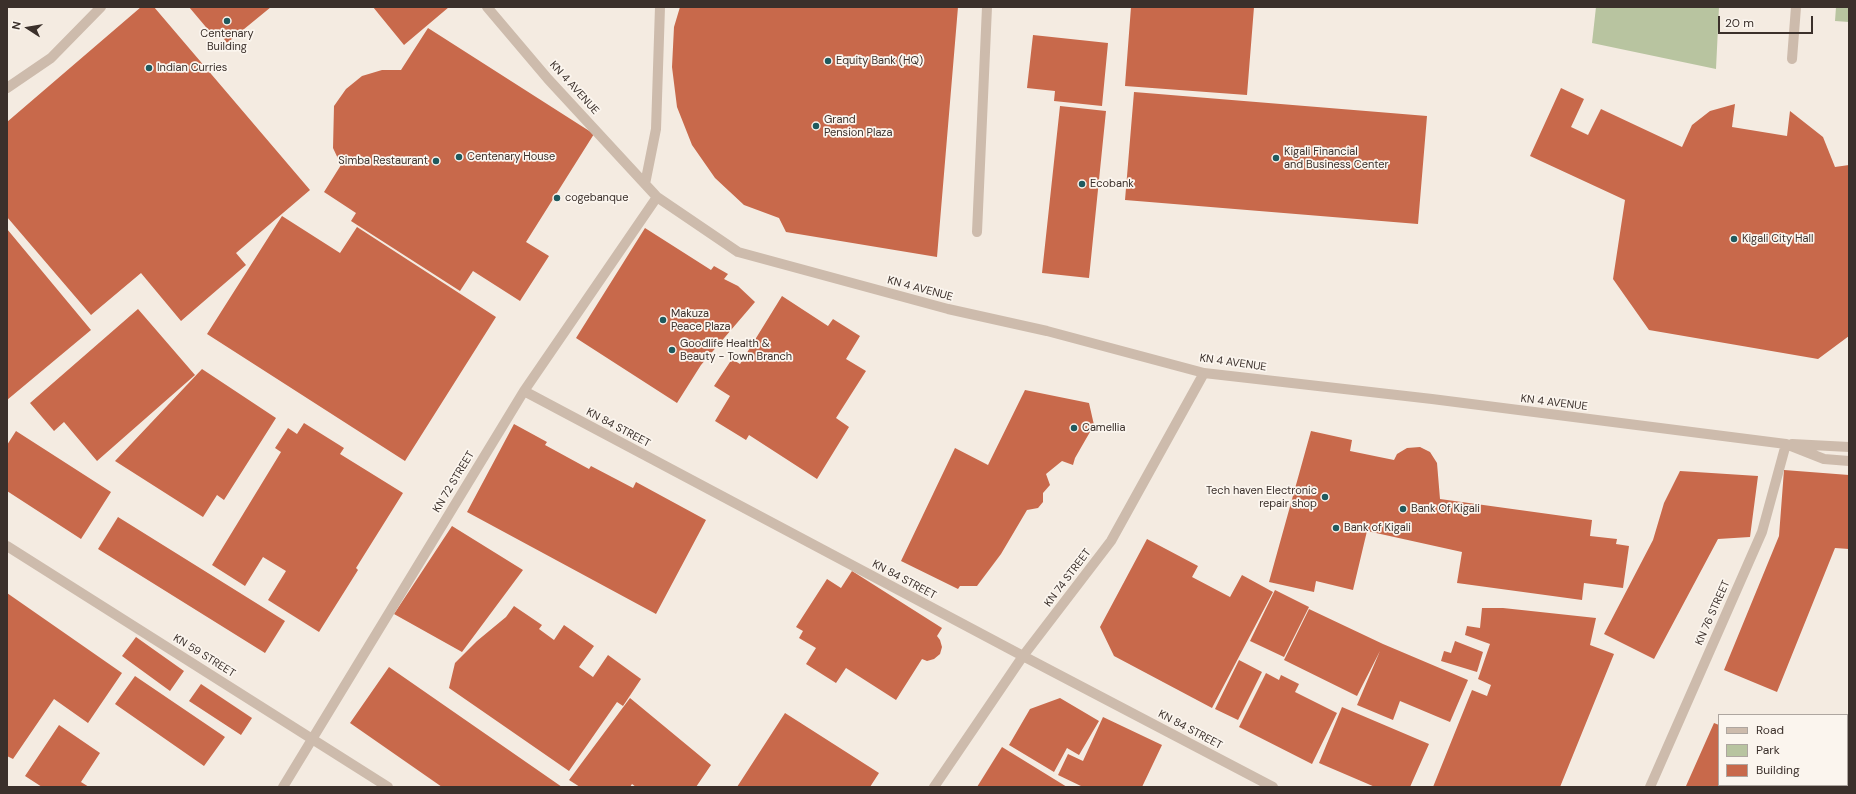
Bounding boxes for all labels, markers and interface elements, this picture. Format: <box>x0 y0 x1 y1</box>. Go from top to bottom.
north arrow <box>8 8 48 48</box>
scale bar <box>1720 8 1815 34</box>
text: 20 m <box>1725 15 1754 31</box>
marker: Centenary Building <box>222 16 232 26</box>
text: N <box>9 20 24 31</box>
place label: Centenary Building <box>200 27 254 53</box>
place label: Equity Bank (HQ) <box>836 54 923 68</box>
marker: Equity Bank (HQ) <box>823 56 833 66</box>
street label: KN 4 AVENUE <box>547 59 601 117</box>
place label: Indian Curries <box>157 61 227 75</box>
marker: Indian Curries <box>144 63 154 73</box>
place label: Grand Pension Plaza <box>824 113 892 139</box>
marker: Grand Pension Plaza <box>811 121 821 131</box>
place label: Kigali Financial and Business Center <box>1284 145 1389 171</box>
place label: Centenary House <box>467 150 555 164</box>
marker: Centenary House <box>454 152 464 162</box>
marker: Kigali Financial and Business Center <box>1271 153 1281 163</box>
place label: Simba Restaurant <box>338 154 428 168</box>
marker: Simba Restaurant <box>431 156 441 166</box>
place label: Ecobank <box>1090 177 1134 191</box>
marker: Ecobank <box>1077 179 1087 189</box>
place label: cogebanque <box>565 191 628 205</box>
marker: cogebanque <box>552 193 562 203</box>
place label: Kigali City Hall <box>1742 232 1813 246</box>
marker: Kigali City Hall <box>1729 234 1739 244</box>
street label: KN 4 AVENUE <box>886 274 954 304</box>
place label: Makuza Peace Plaza <box>671 307 731 333</box>
marker: Makuza Peace Plaza <box>658 315 668 325</box>
place label: Goodlife Health & Beauty - Town Branch <box>680 337 792 363</box>
marker: Goodlife Health & Beauty - Town Branch <box>667 345 677 355</box>
street label: KN 4 AVENUE <box>1199 352 1267 374</box>
street label: KN 4 AVENUE <box>1520 392 1588 414</box>
street label: KN 84 STREET <box>584 406 652 450</box>
place label: Camellia <box>1082 421 1125 435</box>
marker: Camellia <box>1069 423 1079 433</box>
street label: KN 72 STREET <box>430 449 478 515</box>
place label: Tech haven Electronic repair shop <box>1206 484 1317 510</box>
marker: Tech haven Electronic repair shop <box>1320 492 1330 502</box>
place label: Bank Of Kigali <box>1411 502 1480 516</box>
marker: Bank Of Kigali <box>1398 504 1408 514</box>
place label: Bank of Kigali <box>1344 521 1411 535</box>
marker: Bank of Kigali <box>1331 523 1341 533</box>
street label: KN 74 STREET <box>1042 546 1094 610</box>
street label: KN 84 STREET <box>870 558 938 602</box>
street label: KN 76 STREET <box>1693 578 1733 648</box>
street label: KN 59 STREET <box>171 632 237 680</box>
street label: KN 84 STREET <box>1156 708 1224 752</box>
legend <box>1718 714 1848 786</box>
text: Road <box>1756 722 1784 738</box>
text: Park <box>1756 742 1780 758</box>
text: Building <box>1756 762 1800 778</box>

